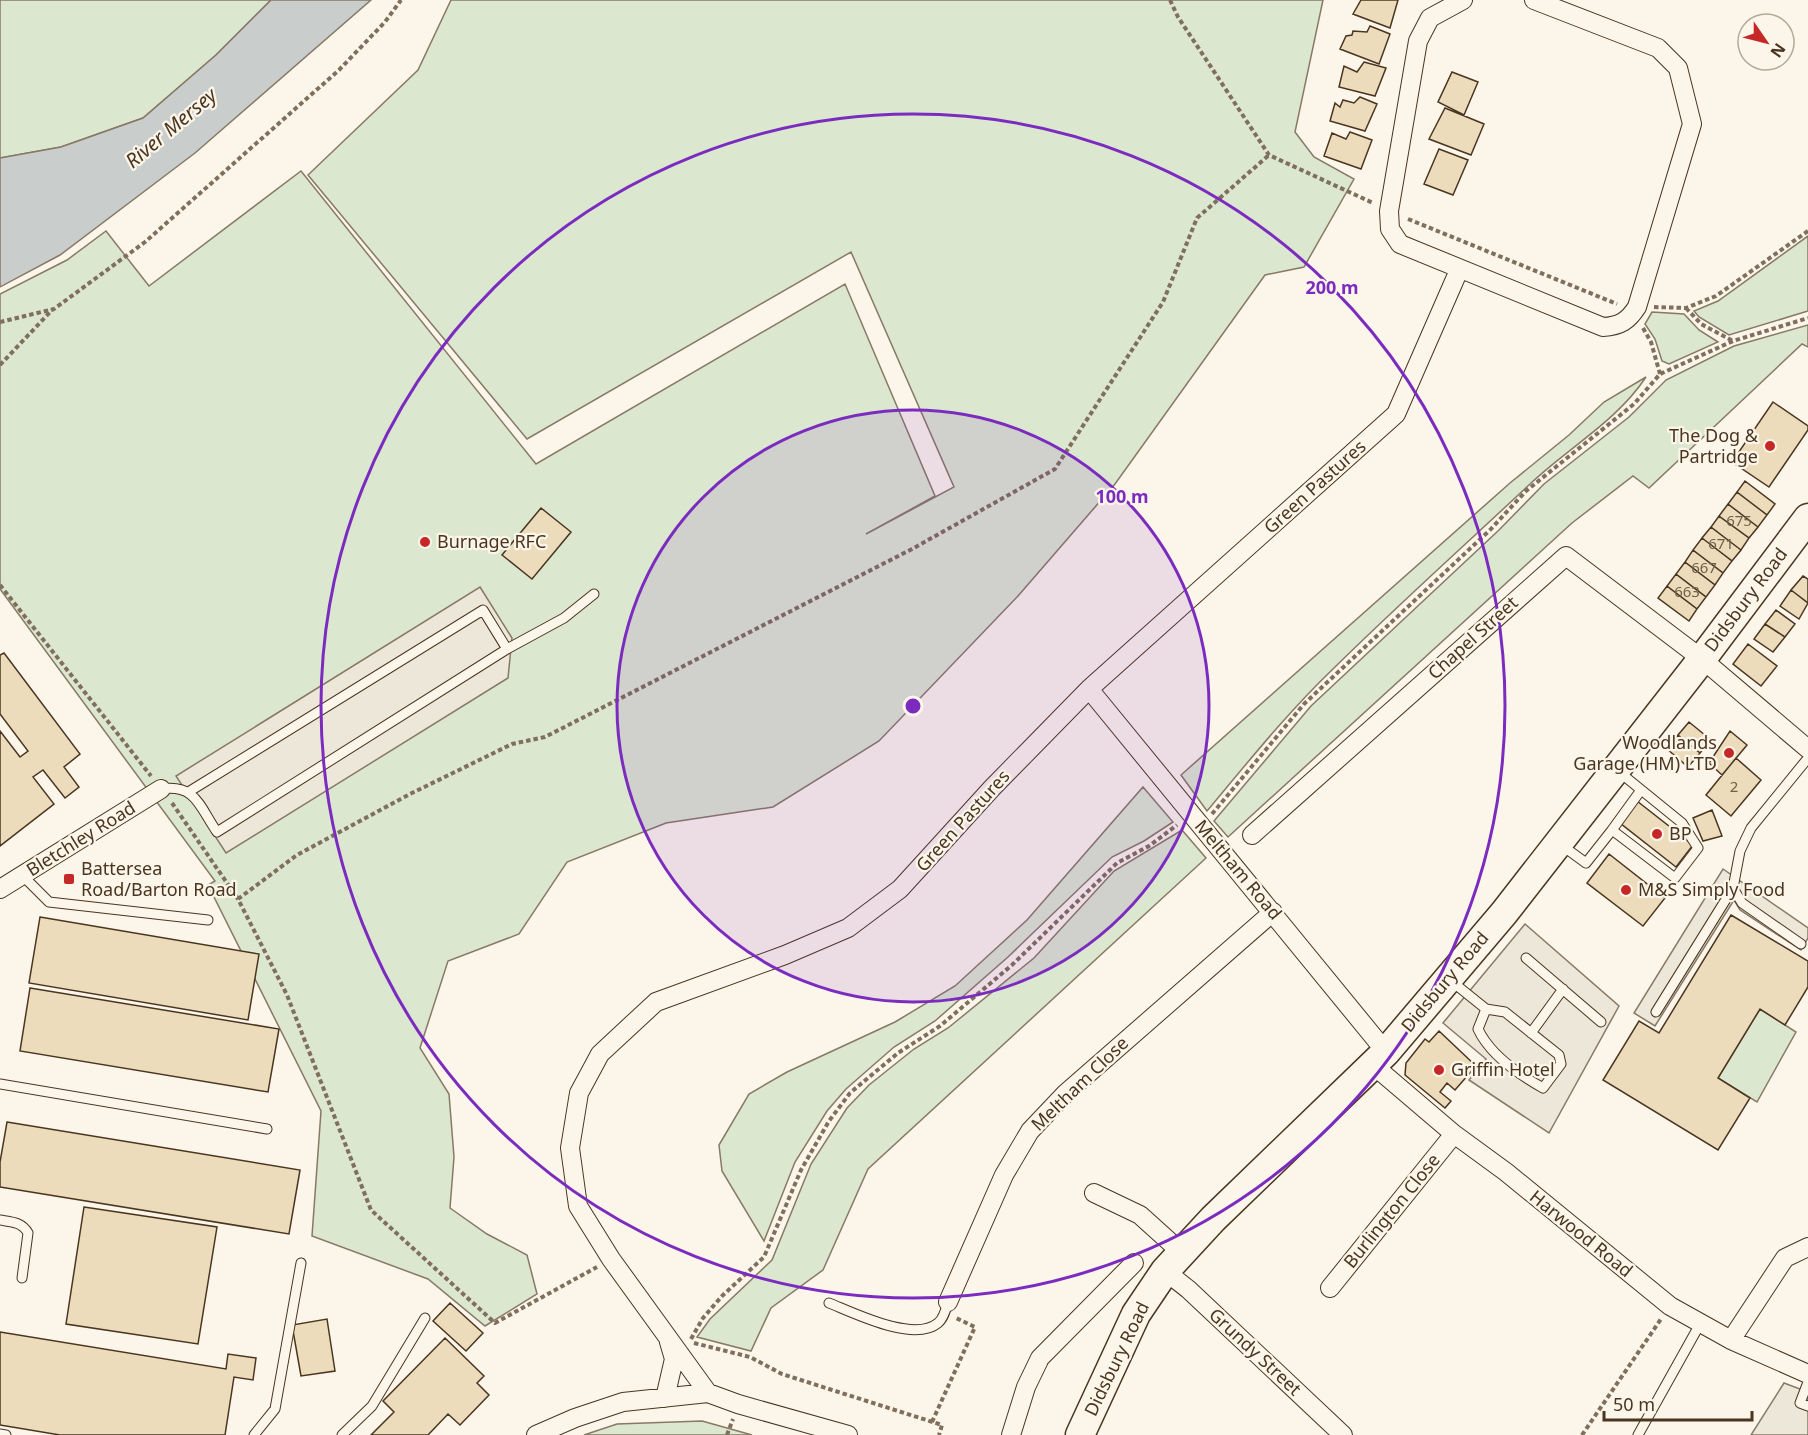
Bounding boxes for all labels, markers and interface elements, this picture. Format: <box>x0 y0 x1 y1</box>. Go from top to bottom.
north arrow <box>1736 12 1796 72</box>
text: N <box>1766 39 1791 62</box>
water label: River Mersey <box>119 80 223 174</box>
text: 200 m <box>1305 275 1359 299</box>
place label: The Dog & Partridge <box>1669 423 1759 468</box>
street label: Green Pastures <box>1258 434 1370 538</box>
marker: The Dog & Partridge <box>1763 439 1777 453</box>
text: 100 m <box>1095 484 1149 508</box>
house number: 675 <box>1726 510 1752 530</box>
place label: Burnage RFC <box>437 529 546 553</box>
house number: 671 <box>1708 533 1734 553</box>
marker: Burnage RFC <box>418 535 432 549</box>
street label: Didsbury Road <box>1698 543 1792 656</box>
house number: 667 <box>1691 557 1717 577</box>
house number: 663 <box>1674 581 1700 601</box>
street label: Chapel Street <box>1422 590 1523 684</box>
centre of rings <box>903 696 923 716</box>
place label: Woodlands Garage (HM) LTD <box>1573 730 1717 775</box>
marker: Woodlands Garage (HM) LTD <box>1722 746 1736 760</box>
street label: Green Pastures <box>910 764 1014 876</box>
house number: 2 <box>1730 776 1738 796</box>
street label: Bletchley Road <box>21 795 140 881</box>
street label: Meltham Road <box>1190 814 1288 924</box>
place label: BP <box>1669 821 1692 845</box>
marker: BP <box>1650 827 1664 841</box>
place label: Battersea Road/Barton Road <box>81 856 237 901</box>
marker: Battersea Road/Barton Road <box>62 872 76 886</box>
place label: M&S Simply Food <box>1638 877 1785 901</box>
marker: M&S Simply Food <box>1619 883 1633 897</box>
street label: Didsbury Road <box>1395 926 1493 1037</box>
street label: Meltham Close <box>1026 1031 1133 1136</box>
place label: Griffin Hotel <box>1451 1057 1555 1081</box>
marker: Griffin Hotel <box>1432 1063 1446 1077</box>
street label: Burlington Close <box>1338 1148 1445 1273</box>
street label: Harwood Road <box>1525 1184 1638 1282</box>
street label: Didsbury Road <box>1078 1297 1154 1420</box>
street label: Grundy Street <box>1204 1302 1307 1401</box>
scale bar <box>1604 1384 1752 1422</box>
text: 50 m <box>1613 1392 1655 1416</box>

